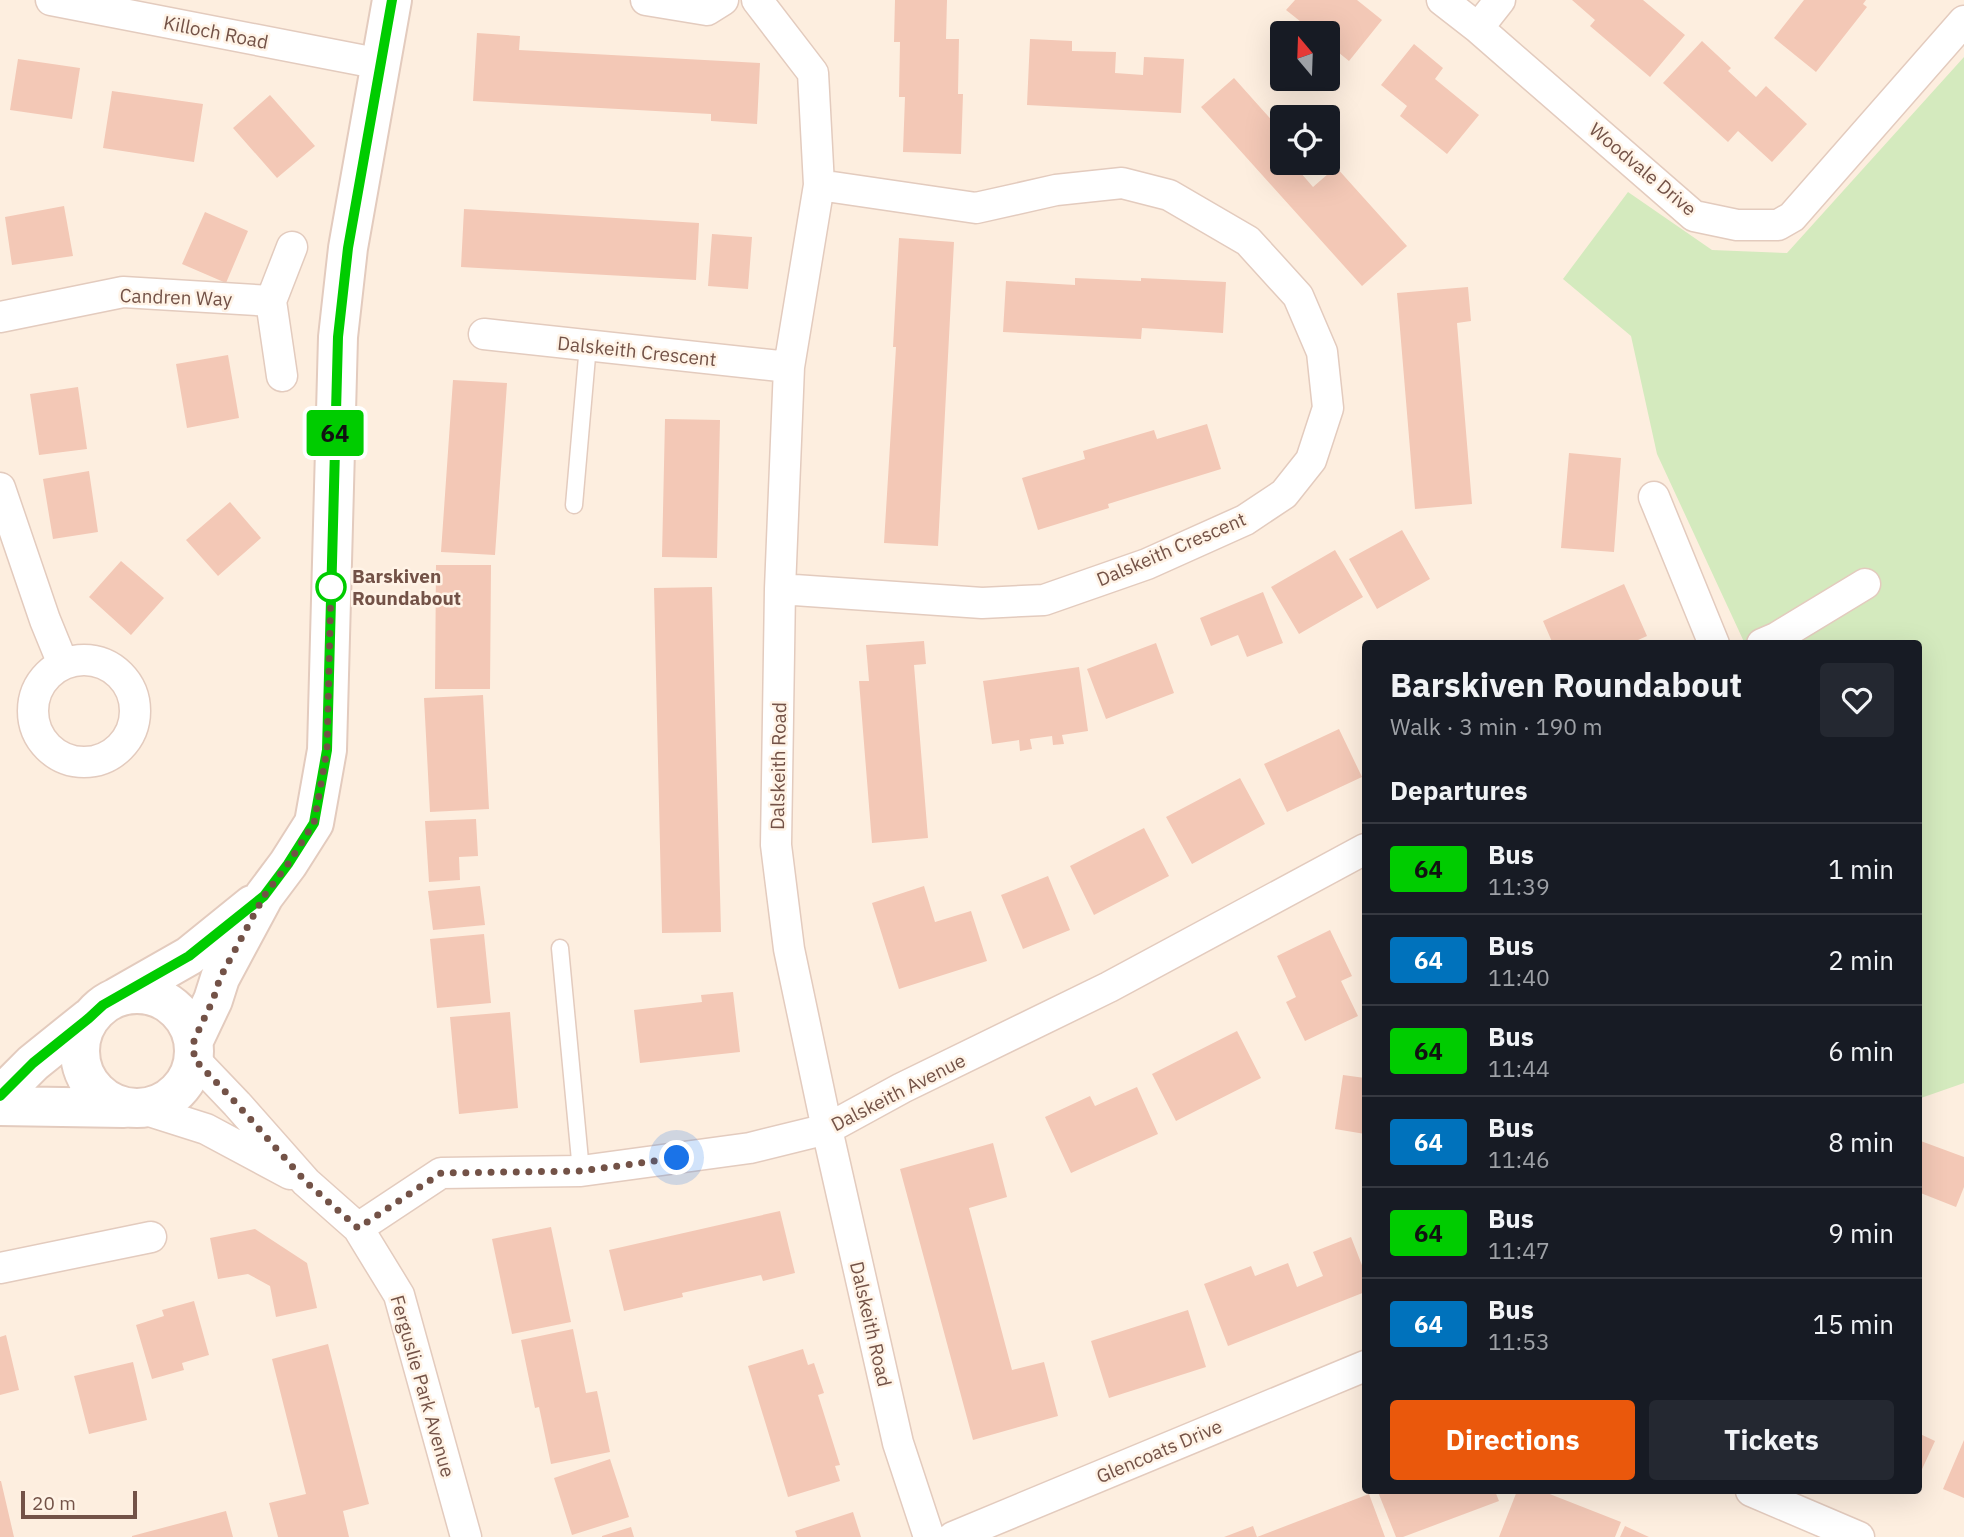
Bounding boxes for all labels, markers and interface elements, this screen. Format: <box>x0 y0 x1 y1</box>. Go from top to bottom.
street label: Killoch Road <box>162 10 270 54</box>
north arrow <box>1270 21 1340 91</box>
map controls <box>1270 21 1340 175</box>
button: locate <box>1270 105 1340 175</box>
street label: Woodvale Drive <box>1585 117 1701 221</box>
street label: Candren Way <box>119 283 233 311</box>
street label: Dalskeith Crescent <box>556 331 718 371</box>
line badge: 64 <box>304 410 366 456</box>
text: 64 <box>321 417 349 449</box>
street label: Dalskeith Crescent <box>1093 507 1249 591</box>
place label: Barskiven Roundabout <box>352 564 461 610</box>
marker: Barskiven Roundabout <box>316 572 346 602</box>
text: Barskiven Roundabout <box>1390 663 1742 706</box>
button: heart <box>1820 663 1894 737</box>
street label: Dalskeith Road <box>765 702 791 830</box>
text: Walk · 3 min · 190 m <box>1390 711 1603 741</box>
text: Departures <box>1390 773 1528 807</box>
text: Bus <box>1488 837 1534 871</box>
text: 1 min <box>1828 852 1894 886</box>
text: 64 <box>1414 853 1443 885</box>
text: 11:39 <box>1488 871 1550 901</box>
text: Bus <box>1488 928 1534 962</box>
text: 2 min <box>1828 943 1894 977</box>
text: 64 <box>1414 944 1443 976</box>
text: 11:40 <box>1488 962 1550 992</box>
text: Bus <box>1488 1019 1534 1053</box>
text: 6 min <box>1828 1034 1894 1068</box>
text: 64 <box>1414 1035 1443 1067</box>
street label: Dalskeith Avenue <box>827 1048 969 1136</box>
text: 11:44 <box>1488 1053 1550 1083</box>
text: Bus <box>1488 1110 1534 1144</box>
text: 8 min <box>1828 1125 1894 1159</box>
text: 64 <box>1414 1126 1443 1158</box>
your location <box>659 1140 694 1175</box>
text: 11:46 <box>1488 1144 1550 1174</box>
text: Bus <box>1488 1201 1534 1235</box>
text: 9 min <box>1828 1216 1894 1250</box>
text: 64 <box>1414 1217 1443 1249</box>
text: 11:47 <box>1488 1235 1550 1265</box>
street label: Dalskeith Road <box>845 1259 897 1389</box>
street label: Ferguslie Park Avenue <box>386 1292 460 1480</box>
text: Bus <box>1488 1292 1534 1326</box>
text: 15 min <box>1813 1307 1894 1341</box>
text: 64 <box>1414 1308 1443 1340</box>
text: 11:53 <box>1488 1326 1550 1356</box>
button: Directions <box>1390 1400 1635 1480</box>
button: Tickets <box>1649 1400 1894 1480</box>
street label: Glencoats Drive <box>1092 1414 1226 1488</box>
scale bar <box>21 1488 136 1520</box>
text: 20 m <box>32 1491 76 1515</box>

